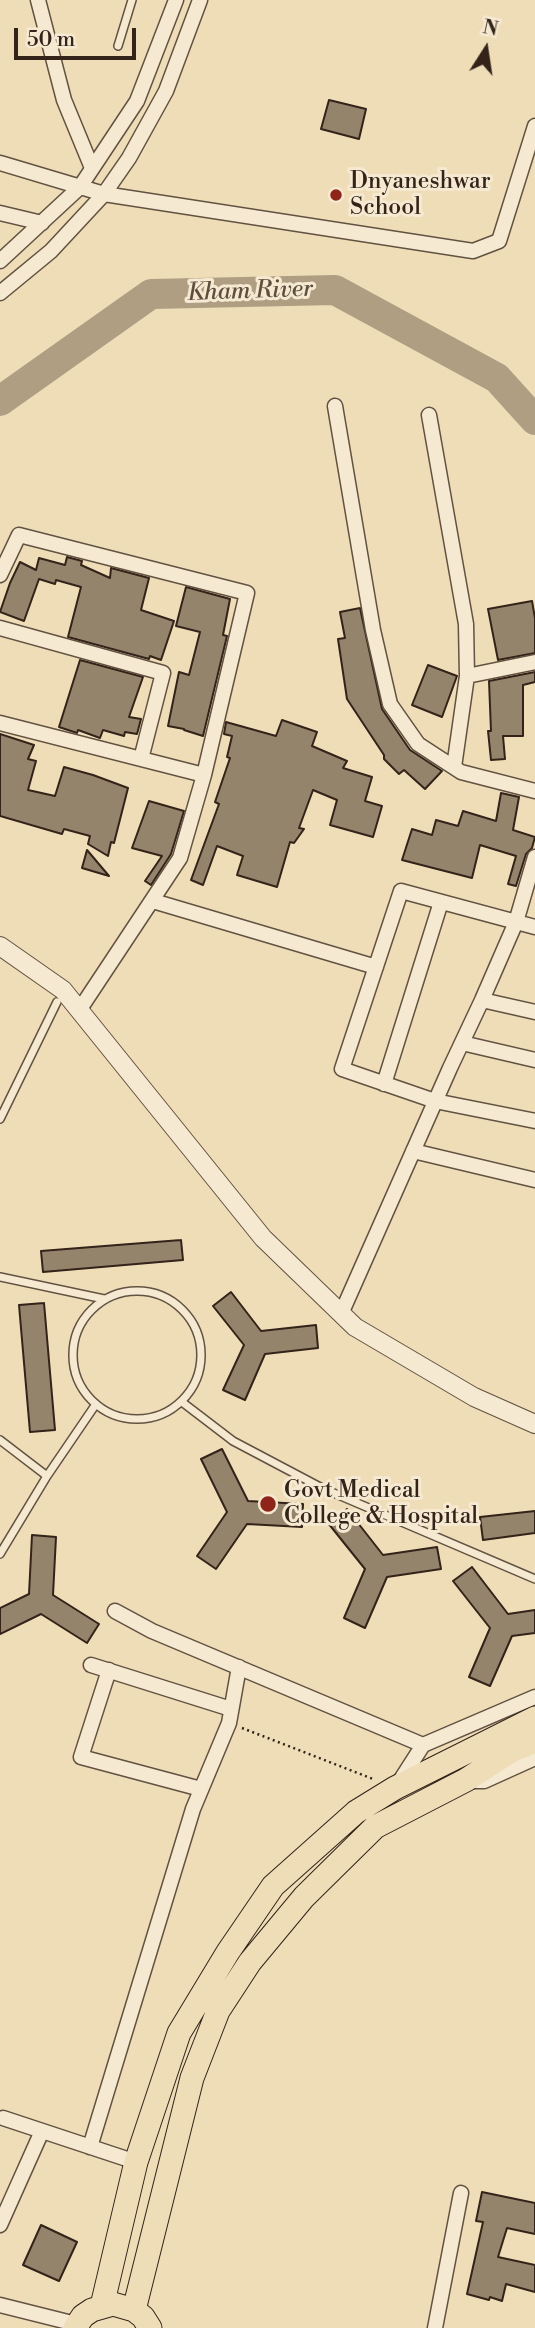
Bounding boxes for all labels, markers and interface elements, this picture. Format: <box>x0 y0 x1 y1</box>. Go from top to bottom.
scale bar <box>18 14 140 58</box>
north arrow <box>451 14 521 84</box>
text: N <box>481 15 500 42</box>
text: 50 m <box>27 27 75 53</box>
place label: Dnyaneshwar School <box>350 168 491 222</box>
marker: Dnyaneshwar School <box>328 187 344 203</box>
water label: Kham River <box>186 275 314 309</box>
place label: Govt Medical College & Hospital <box>284 1477 478 1531</box>
marker: Govt Medical College & Hospital <box>258 1494 278 1514</box>

